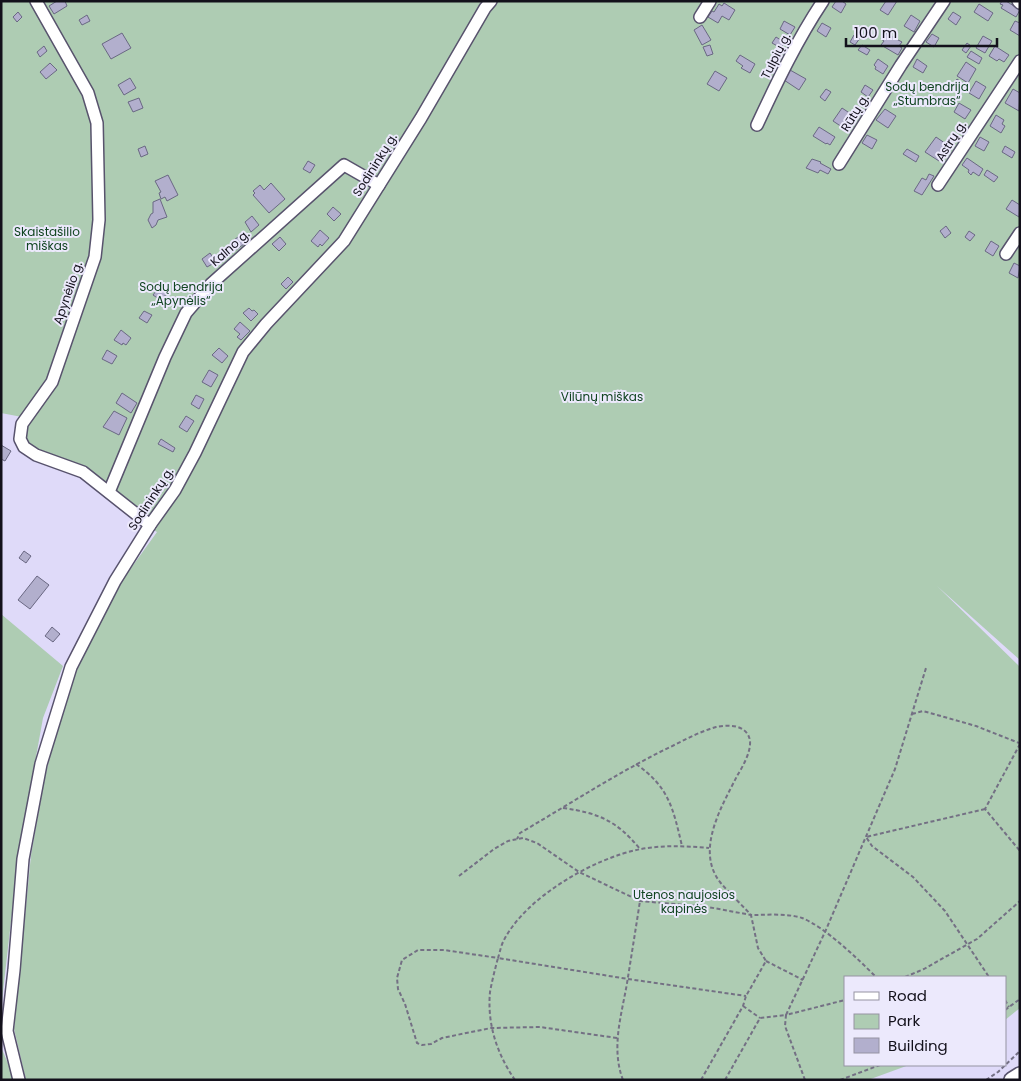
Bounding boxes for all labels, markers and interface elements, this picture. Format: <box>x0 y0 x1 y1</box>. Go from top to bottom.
scale bar <box>846 15 997 47</box>
text: 100 m <box>854 22 897 43</box>
street label: Tulpių g. <box>757 30 794 82</box>
park label: Sodų bendrija „Stumbras“ <box>885 78 969 109</box>
street label: Rūtų g. <box>837 91 873 135</box>
street label: Astrų g. <box>931 117 970 164</box>
street label: Sodininkų g. <box>348 130 401 200</box>
park label: Skaistašilio miškas <box>14 223 80 254</box>
street label: Kalno g. <box>206 225 253 270</box>
street label: Apynėlio g. <box>49 259 86 327</box>
park label: Sodų bendrija „Apynėlis“ <box>139 278 223 309</box>
park label: Vilūnų miškas <box>561 388 643 405</box>
street label: Sodininkų g. <box>124 464 177 533</box>
park label: Utenos naujosios kapinės <box>633 886 735 917</box>
legend <box>844 976 1006 1066</box>
text: Road <box>888 985 927 1006</box>
text: Park <box>888 1010 920 1031</box>
text: Building <box>888 1035 948 1056</box>

